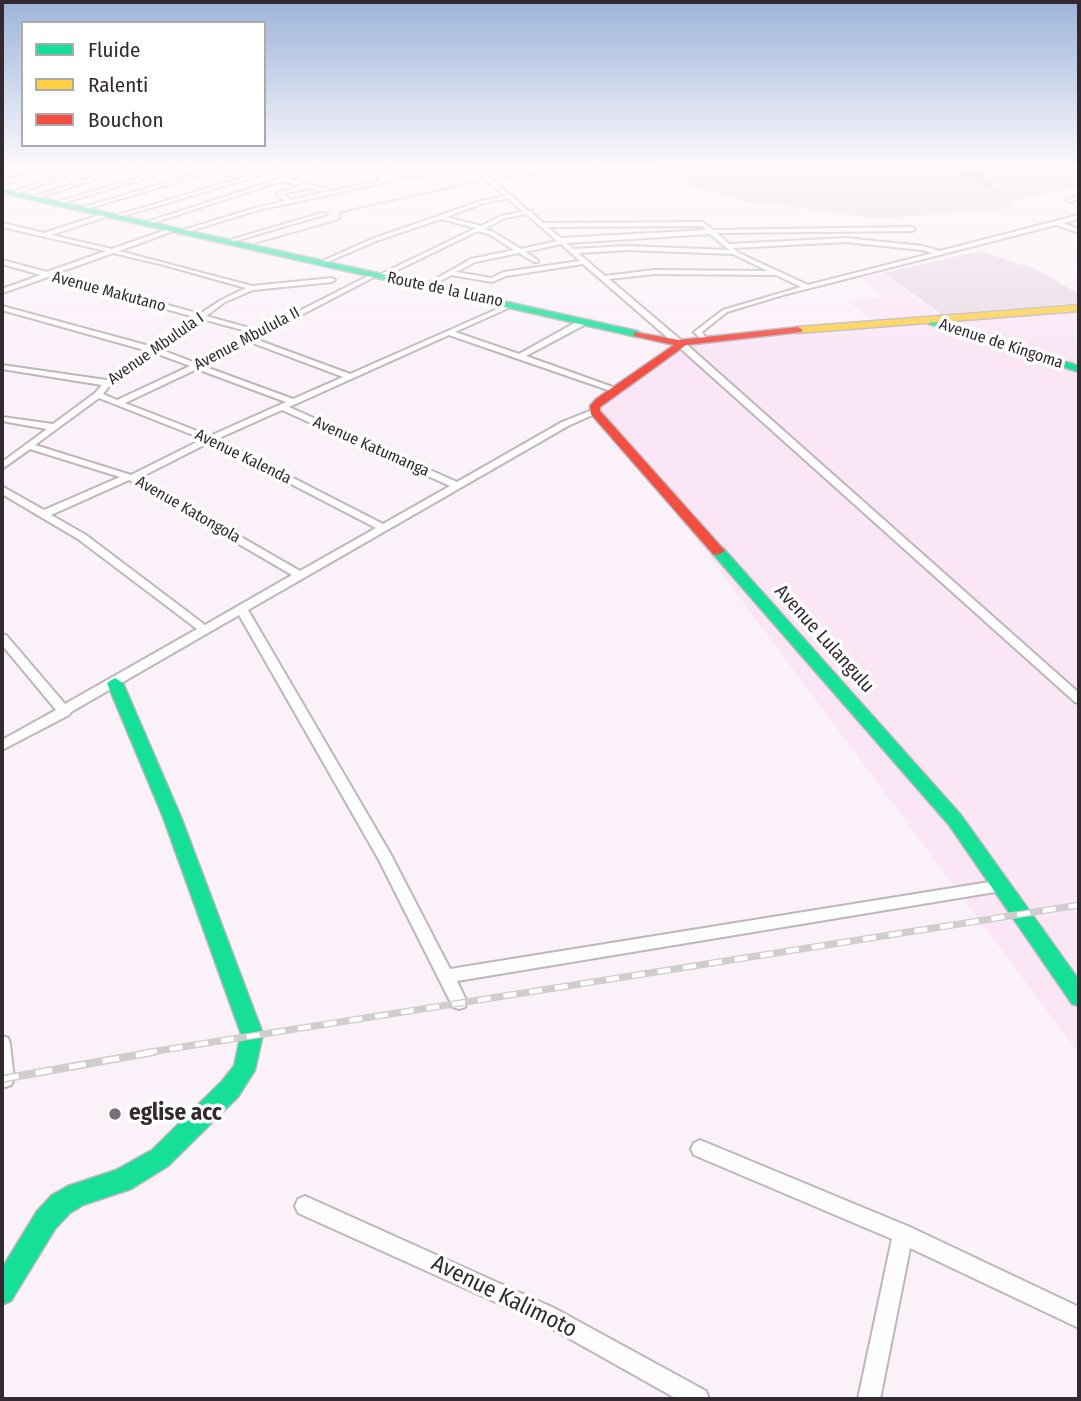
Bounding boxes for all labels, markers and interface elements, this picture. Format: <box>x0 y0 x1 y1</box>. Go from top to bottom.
legend <box>21 21 266 147</box>
text: Fluide <box>88 37 140 63</box>
text: Ralenti <box>88 72 148 98</box>
text: Bouchon <box>88 107 164 133</box>
street label: Avenue Makutano <box>50 268 168 316</box>
street label: Route de la Luano <box>385 268 505 312</box>
street label: Avenue Mbulula II <box>191 303 303 375</box>
street label: Avenue Mbulula I <box>104 309 208 389</box>
street label: Avenue de Kingoma <box>937 315 1065 373</box>
street label: Avenue Katumanga <box>310 413 432 481</box>
street label: Avenue Kalenda <box>192 425 294 489</box>
street label: Avenue Katongola <box>132 472 244 548</box>
street label: Avenue Lulangulu <box>770 580 878 698</box>
place label: eglise acc <box>129 1100 222 1128</box>
marker: eglise acc <box>107 1106 123 1122</box>
street label: Avenue Kalimoto <box>427 1250 581 1344</box>

